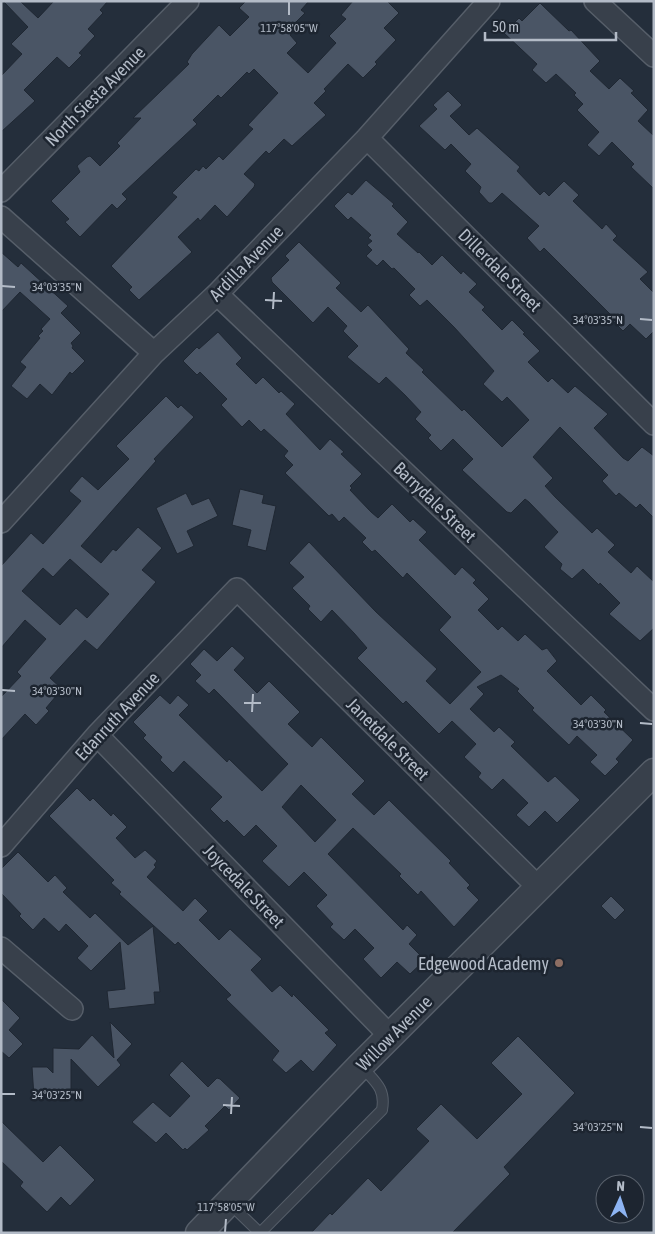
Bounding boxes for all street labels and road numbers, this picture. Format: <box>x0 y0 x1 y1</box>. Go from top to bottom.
street label: North Siesta Avenue <box>41 42 149 150</box>
street label: Ardilla Avenue <box>205 221 287 305</box>
street label: Dillerdale Street <box>454 224 546 316</box>
street label: Barrydale Street <box>389 457 481 547</box>
street label: Edanruth Avenue <box>71 667 163 765</box>
street label: Janetdale Street <box>343 694 433 784</box>
street label: Joycedale Street <box>199 840 289 932</box>
street label: Willow Avenue <box>352 991 436 1075</box>

